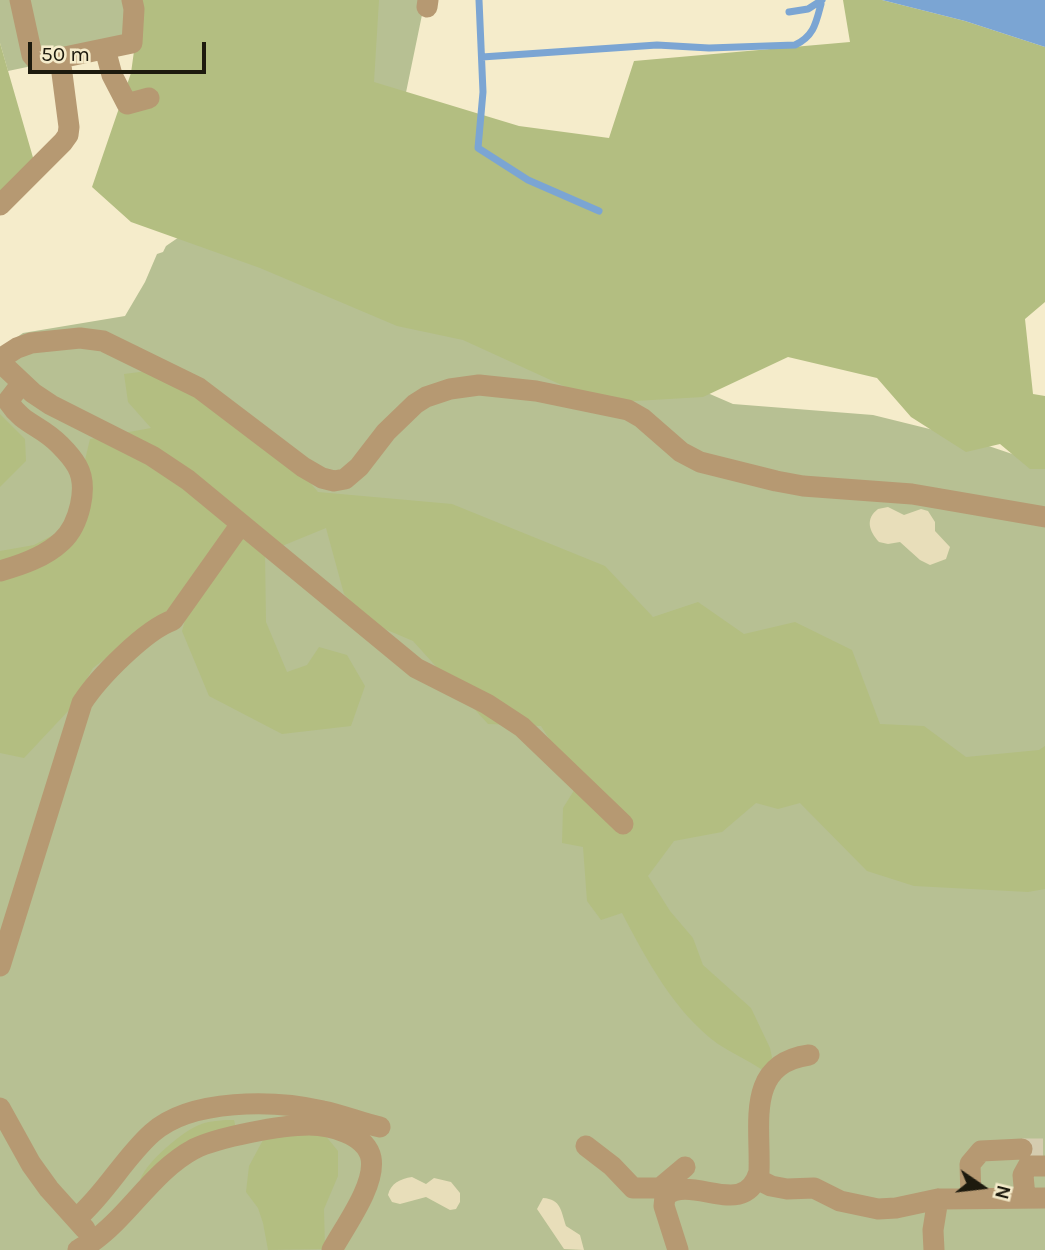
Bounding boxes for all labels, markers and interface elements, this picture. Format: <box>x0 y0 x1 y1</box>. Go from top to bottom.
scale bar <box>32 28 210 72</box>
text: 50 m <box>41 42 90 66</box>
north arrow <box>947 1152 1017 1222</box>
text: N <box>990 1183 1015 1201</box>

